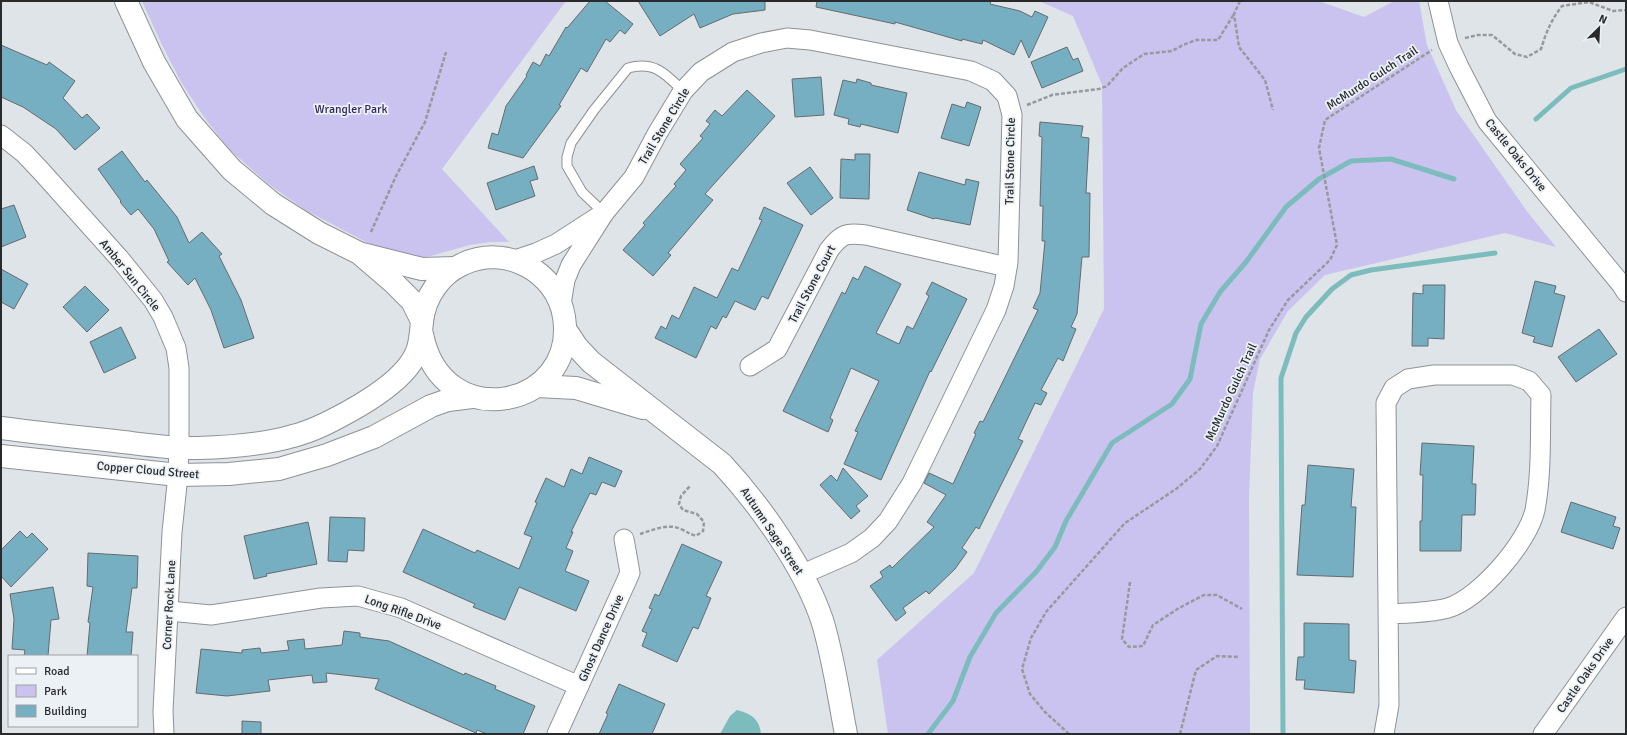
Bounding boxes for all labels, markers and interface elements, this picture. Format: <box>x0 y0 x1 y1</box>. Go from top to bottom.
north arrow <box>1579 8 1619 48</box>
text: N <box>1597 12 1609 27</box>
street label: McMurdo Gulch Trail <box>1324 43 1421 114</box>
street label: Trail Stone Circle <box>636 85 693 167</box>
park label: Wrangler Park <box>315 102 387 117</box>
street label: Castle Oaks Drive <box>1482 116 1550 195</box>
street label: Trail Stone Circle <box>1002 117 1019 205</box>
street label: Amber Sun Circle <box>96 236 163 314</box>
street label: Trail Stone Court <box>786 243 839 326</box>
street label: McMurdo Gulch Trail <box>1202 340 1261 444</box>
street label: Copper Cloud Street <box>96 459 200 482</box>
street label: Autumn Sage Street <box>737 485 806 578</box>
street label: Corner Rock Lane <box>160 560 179 650</box>
street label: Long Rifle Drive <box>362 592 443 633</box>
street label: Ghost Dance Drive <box>575 592 627 684</box>
street label: Castle Oaks Drive <box>1554 634 1617 716</box>
legend <box>8 655 138 727</box>
text: Road <box>44 664 70 679</box>
text: Park <box>44 684 67 699</box>
text: Building <box>44 704 87 719</box>

